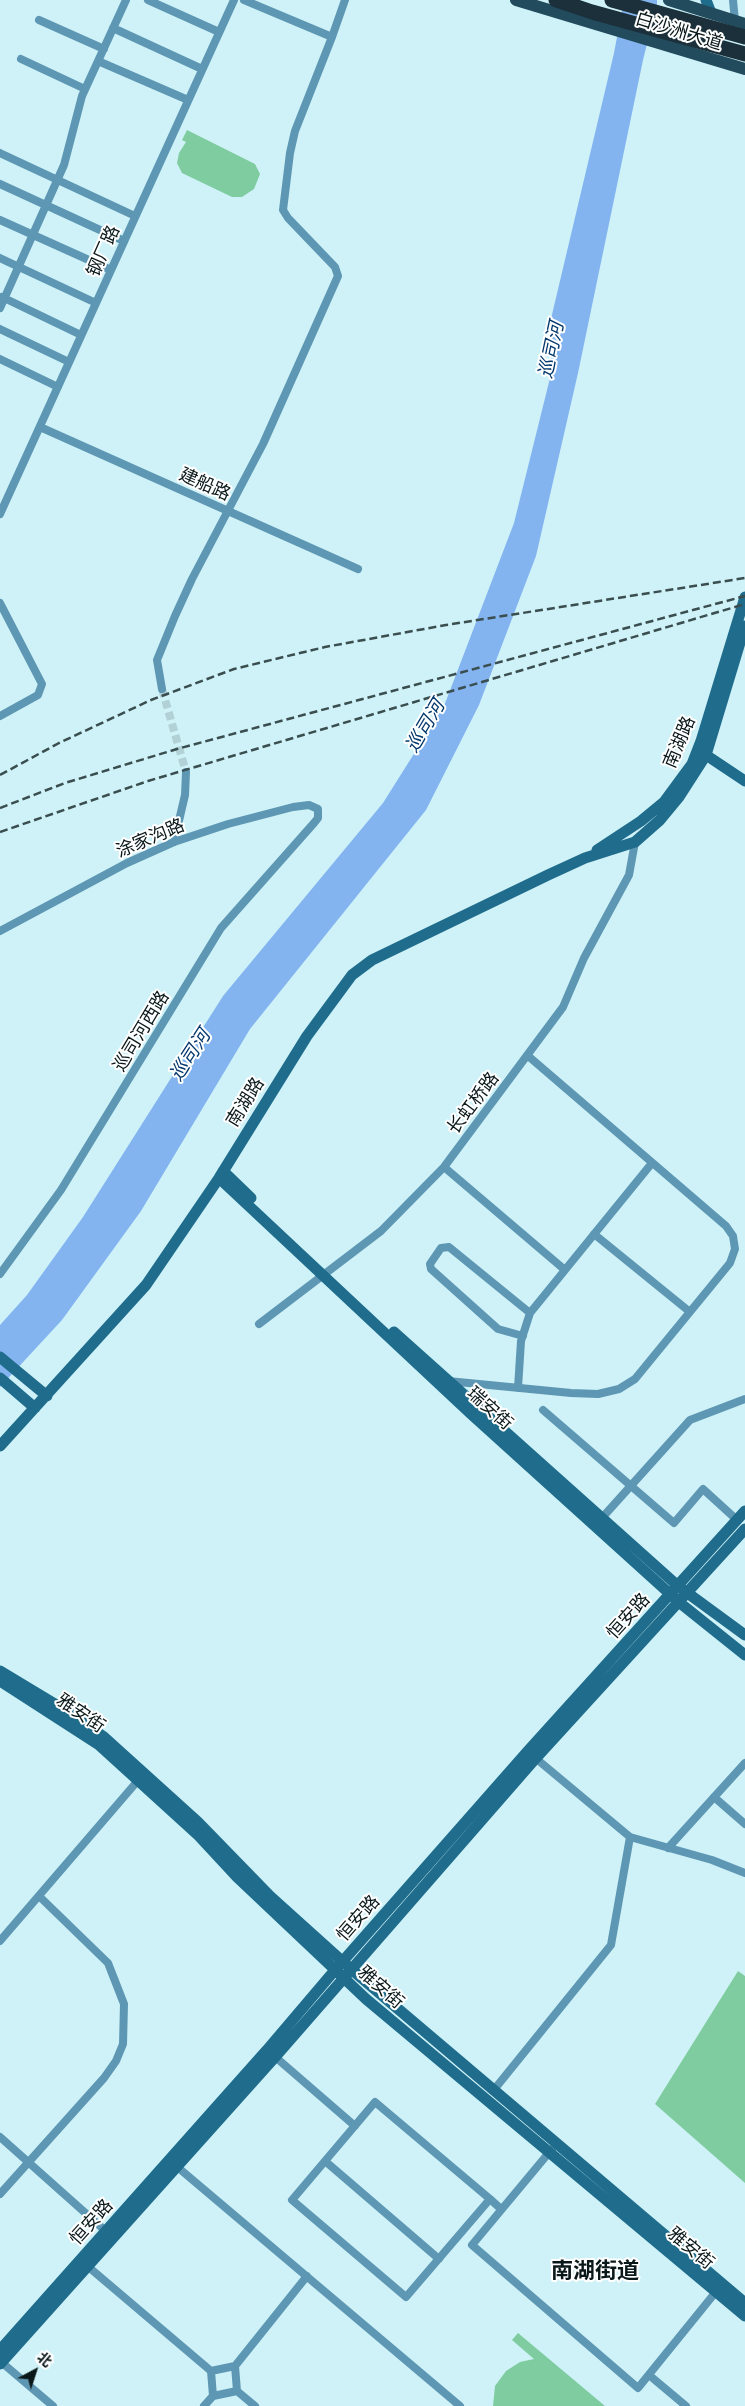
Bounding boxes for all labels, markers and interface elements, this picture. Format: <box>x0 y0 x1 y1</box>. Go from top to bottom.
street label: 白沙洲大道 <box>633 8 725 54</box>
street label: 钢厂路 <box>82 222 124 280</box>
water label: 巡司河 <box>534 320 568 380</box>
street label: 建船路 <box>176 463 234 505</box>
water label: 巡司河 <box>401 696 449 756</box>
street label: 南湖路 <box>659 713 699 771</box>
street label: 涂家沟路 <box>113 814 187 862</box>
street label: 巡司河西路 <box>109 987 173 1075</box>
water label: 巡司河 <box>165 1025 215 1085</box>
street label: 长虹桥路 <box>443 1068 503 1138</box>
street label: 南湖路 <box>222 1073 268 1131</box>
street label: 瑞安街 <box>463 1382 517 1434</box>
street label: 恒安路 <box>602 1589 654 1643</box>
street label: 雅安街 <box>53 1689 109 1737</box>
street label: 恒安路 <box>332 1891 384 1945</box>
street label: 雅安街 <box>354 1961 408 2013</box>
street label: 恒安路 <box>65 2195 117 2249</box>
street label: 雅安街 <box>663 2222 719 2274</box>
district label: 南湖街道 <box>551 2258 639 2284</box>
north arrow <box>10 2346 60 2396</box>
text: 北 <box>34 2348 56 2370</box>

